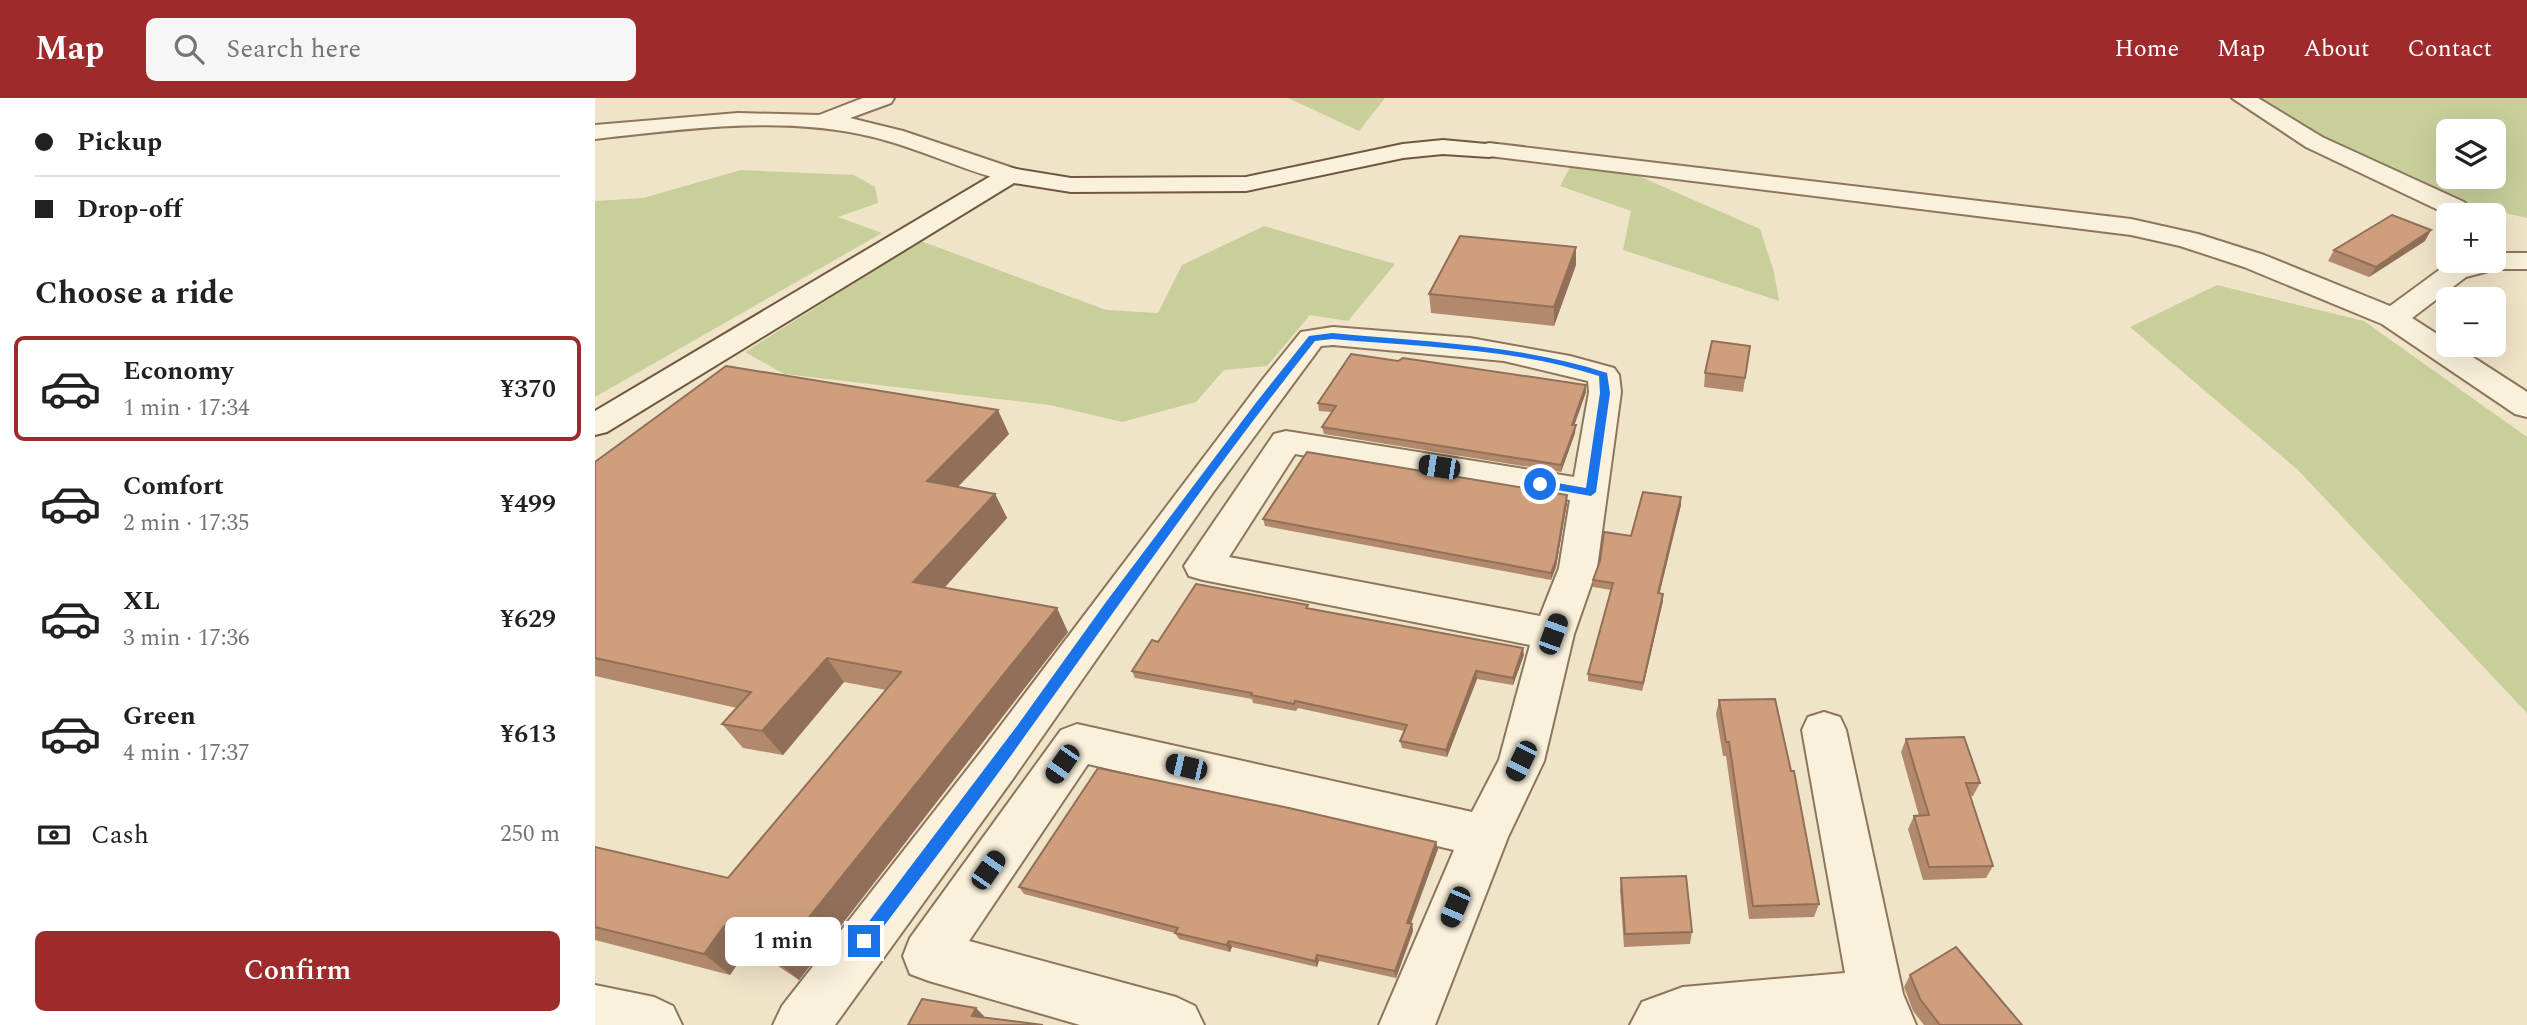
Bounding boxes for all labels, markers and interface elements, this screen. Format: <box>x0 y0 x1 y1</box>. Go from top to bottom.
search box <box>146 18 636 81</box>
text: Map <box>35 24 104 74</box>
text: Search here <box>226 29 361 69</box>
icon: search <box>170 30 208 68</box>
text: Home <box>2114 31 2179 67</box>
text: Map <box>2217 31 2265 67</box>
text: About <box>2303 31 2369 67</box>
text: Contact <box>2407 31 2492 67</box>
map controls <box>2436 119 2506 357</box>
button: layers <box>2436 119 2506 189</box>
text: Pickup <box>77 122 162 162</box>
text: Drop-off <box>77 189 182 229</box>
button: + <box>2436 203 2506 273</box>
text: Choose a ride <box>35 269 234 318</box>
button: − <box>2436 287 2506 357</box>
text: Economy <box>123 351 233 391</box>
icon: car <box>39 357 102 420</box>
text: ¥370 <box>500 369 556 409</box>
text: 1 min · 17:34 <box>123 391 250 426</box>
car <box>1417 453 1462 481</box>
text: Comfort <box>123 466 224 506</box>
route start <box>1524 468 1556 500</box>
icon: car <box>39 472 102 535</box>
text: ¥499 <box>500 484 556 524</box>
text: 2 min · 17:35 <box>123 506 250 541</box>
text: XL <box>123 581 160 621</box>
icon: car <box>39 587 102 650</box>
text: ¥629 <box>500 599 556 639</box>
car <box>1536 611 1571 657</box>
text: 3 min · 17:36 <box>123 621 250 656</box>
text: Green <box>123 696 196 736</box>
icon: car <box>39 702 102 765</box>
text: ¥613 <box>500 714 556 754</box>
text: 4 min · 17:37 <box>123 736 250 771</box>
car <box>1503 738 1540 784</box>
car <box>1042 741 1083 787</box>
car <box>1164 752 1209 782</box>
text: Cash <box>91 815 149 855</box>
icon: cash <box>35 816 73 854</box>
text: 250 m <box>500 817 560 852</box>
car <box>968 847 1009 893</box>
car <box>1438 884 1473 930</box>
callout: 1 min <box>724 916 839 966</box>
text: 1 min <box>753 924 813 959</box>
route end <box>848 925 880 957</box>
button: Confirm <box>35 931 560 1011</box>

